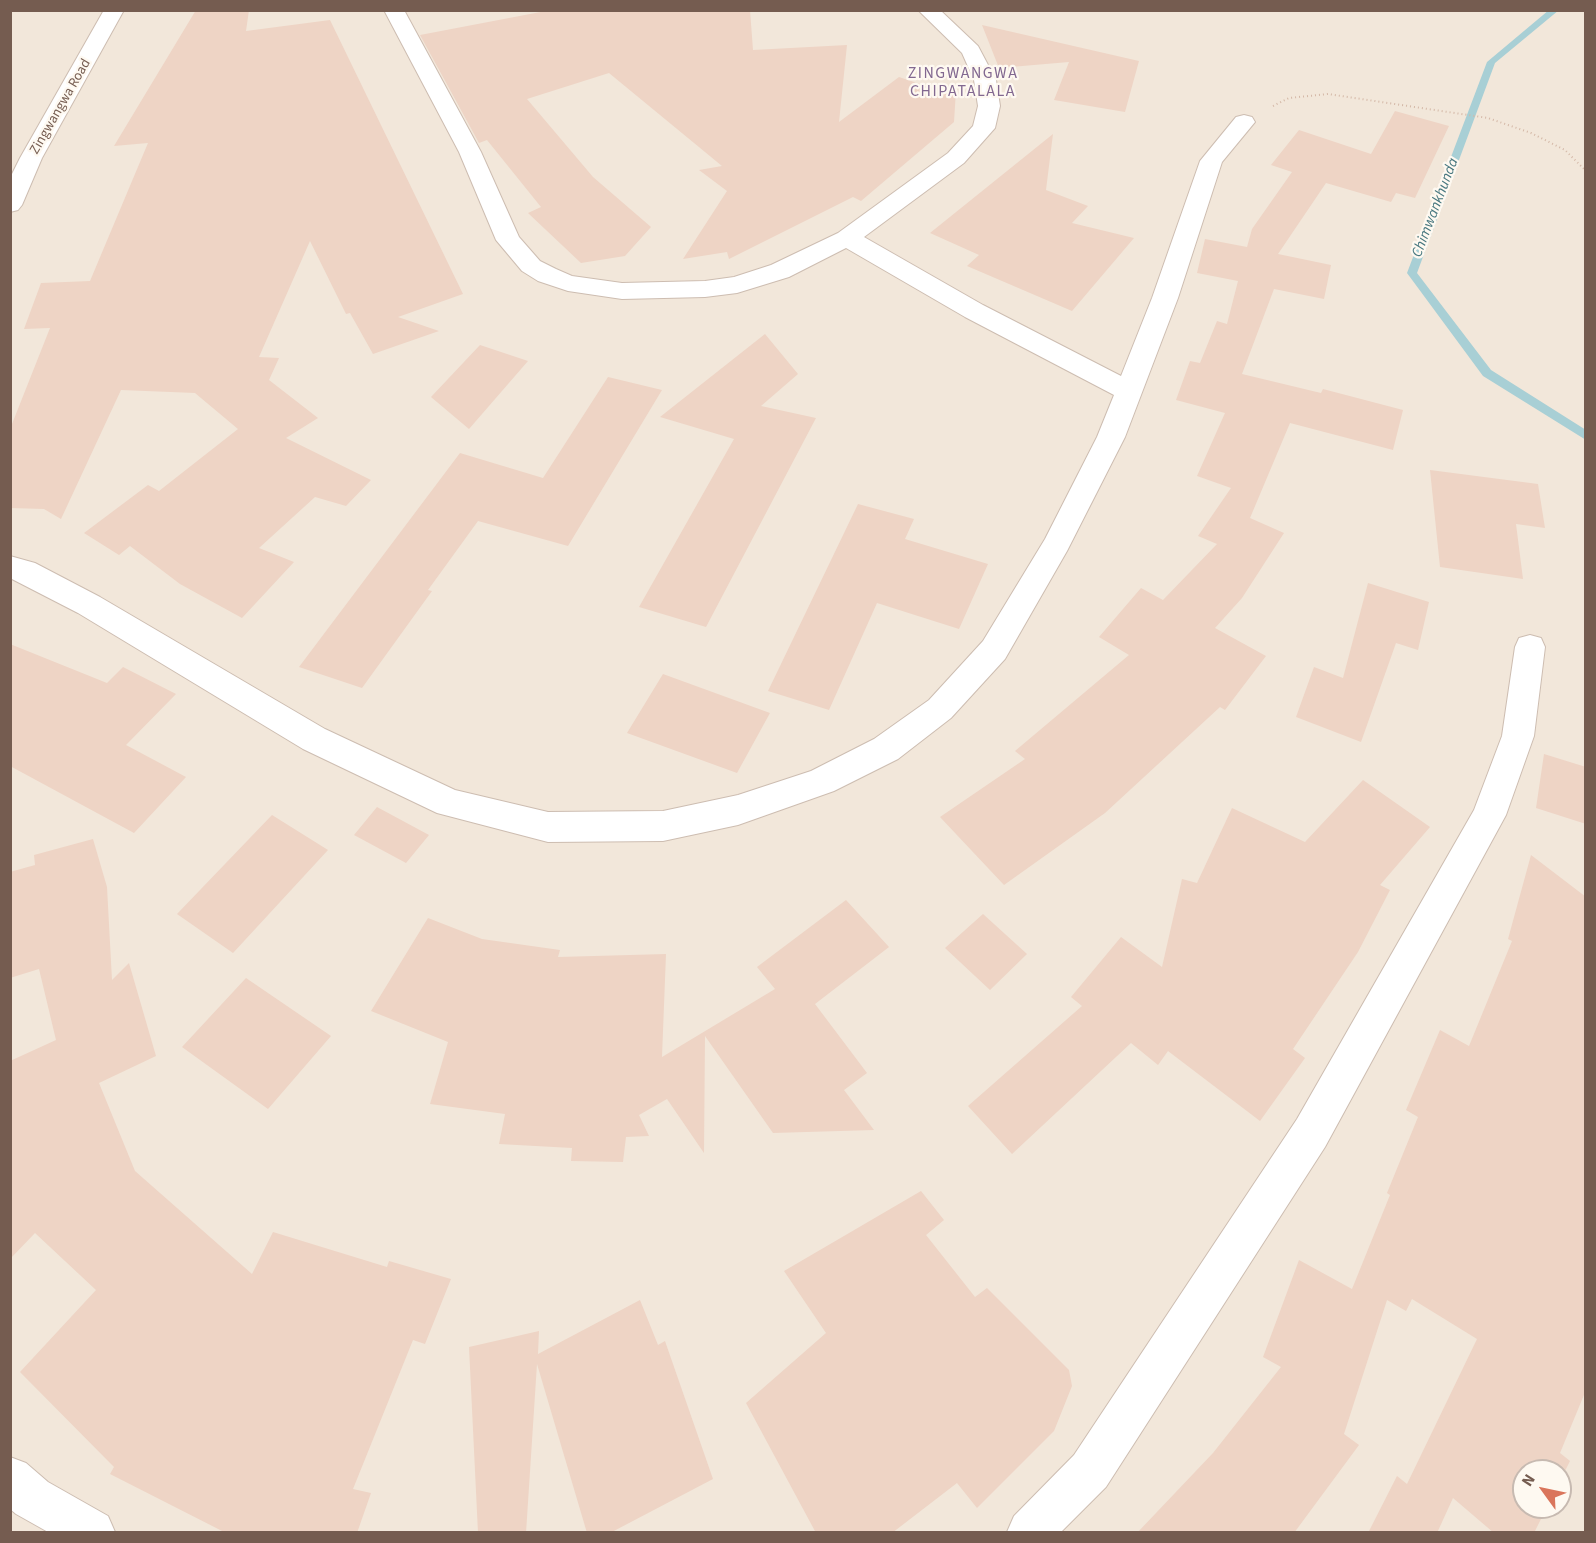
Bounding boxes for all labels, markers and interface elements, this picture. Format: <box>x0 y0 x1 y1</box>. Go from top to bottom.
street label: Zingwangwa Road <box>27 56 95 158</box>
district label: ZINGWANGWA CHIPATALALA <box>908 64 1018 102</box>
water label: Chimwankhunda <box>1409 156 1463 260</box>
north arrow <box>1512 1459 1572 1519</box>
text: N <box>1516 1470 1541 1491</box>

